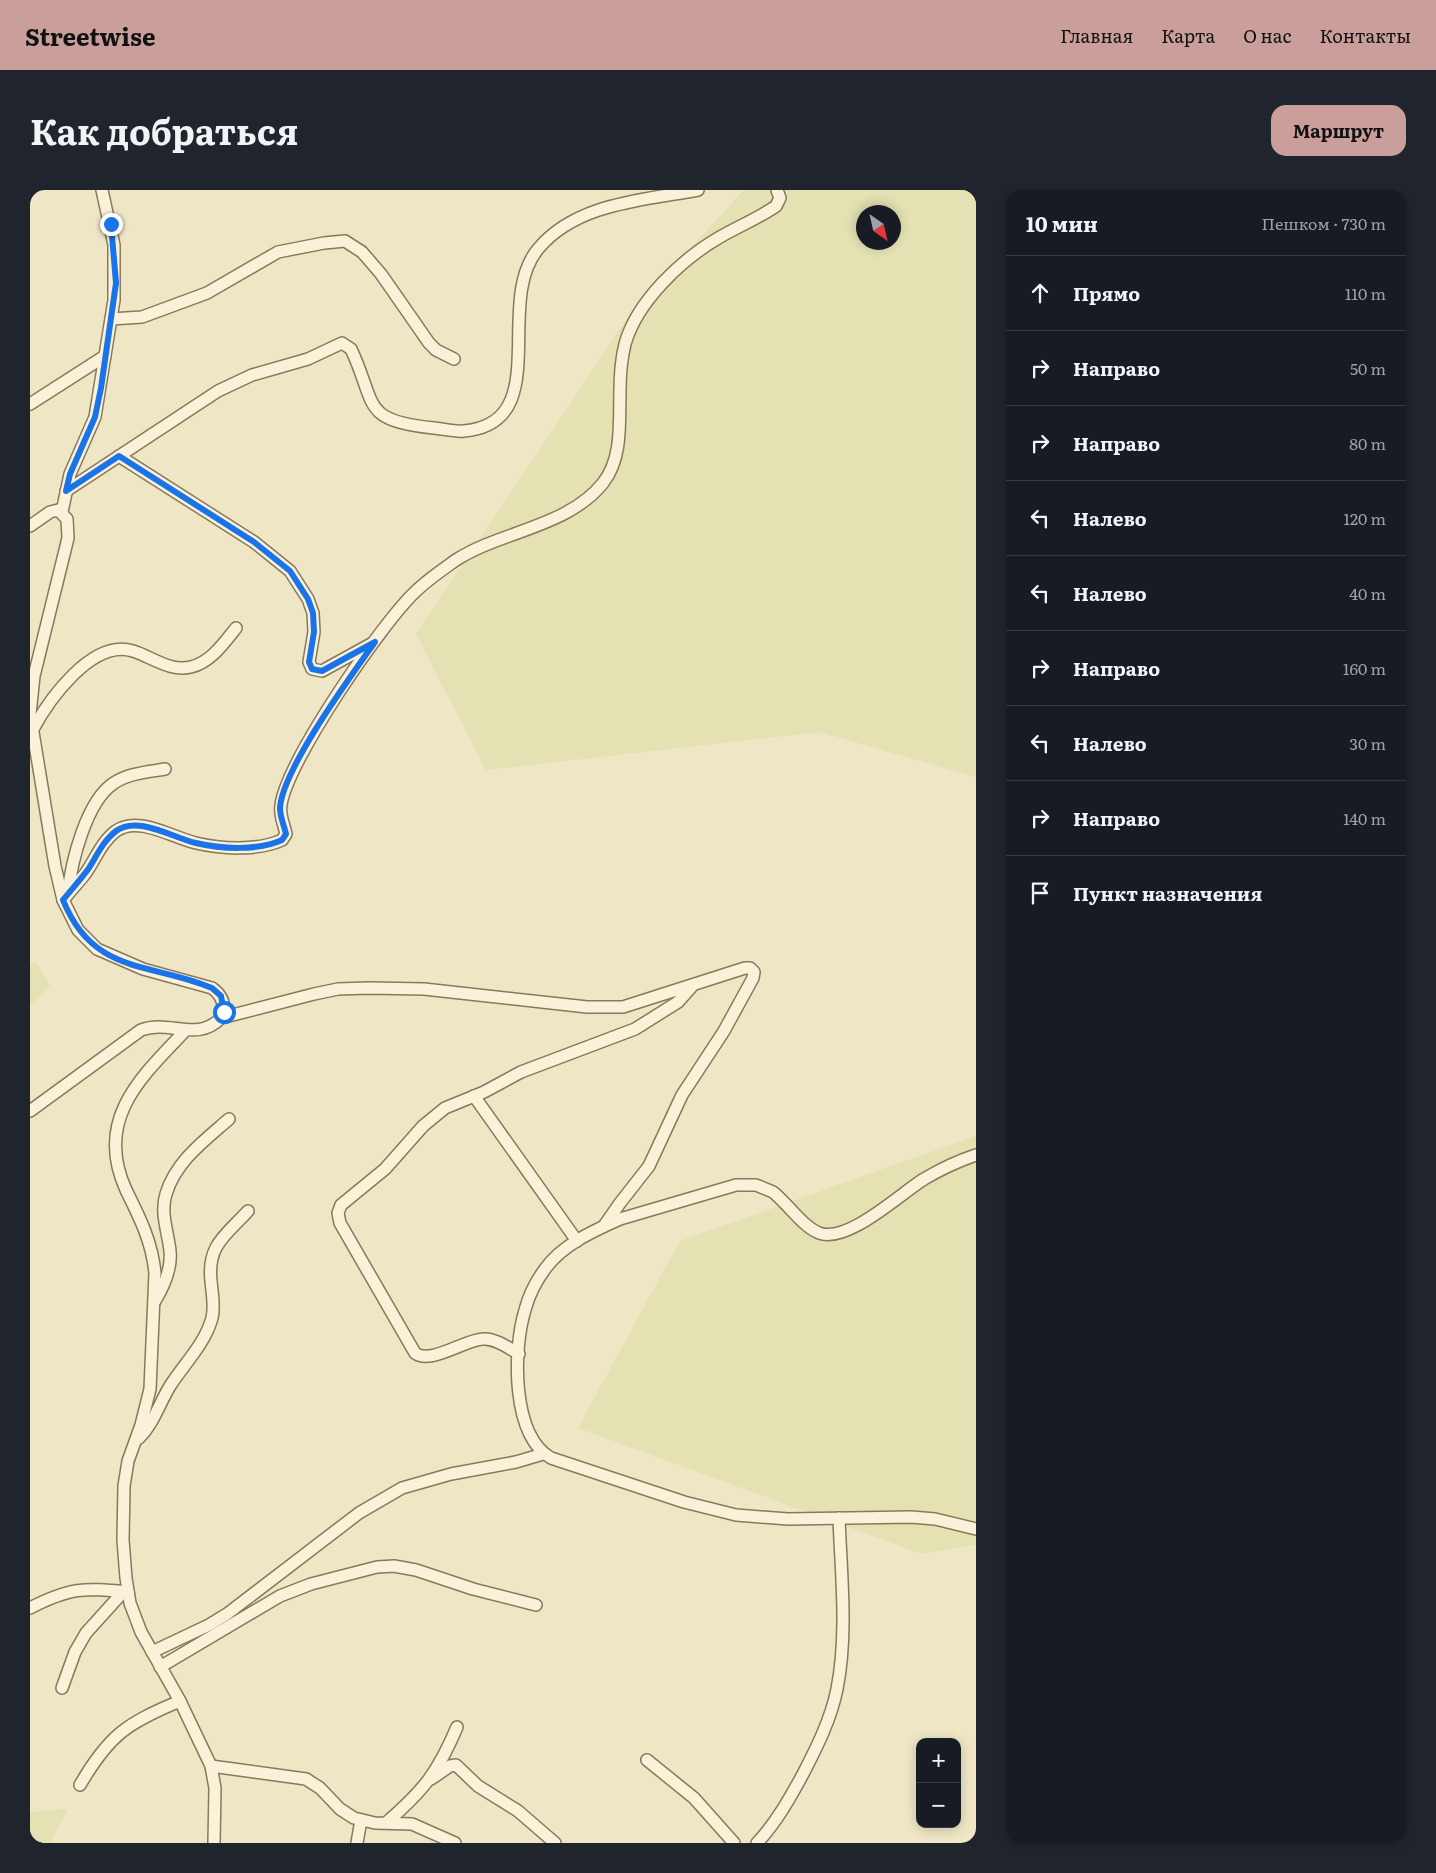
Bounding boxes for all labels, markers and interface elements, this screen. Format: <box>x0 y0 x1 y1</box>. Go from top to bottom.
text: Streetwise <box>25 18 155 53</box>
text: Главная <box>1060 22 1133 49</box>
text: Карта <box>1161 22 1215 49</box>
text: О нас <box>1243 22 1291 49</box>
text: Контакты <box>1319 22 1411 49</box>
text: Как добраться <box>30 104 298 156</box>
button: Маршрут <box>1271 105 1406 156</box>
north arrow <box>856 205 901 250</box>
text: 10 мин <box>1026 207 1098 238</box>
text: Пешком · 730 m <box>1262 211 1386 235</box>
route end <box>100 213 123 236</box>
icon: ahead <box>1026 279 1054 307</box>
text: Прямо <box>1073 279 1140 307</box>
text: 110 m <box>1345 281 1386 305</box>
icon: right <box>1026 354 1054 382</box>
text: Направо <box>1073 354 1160 382</box>
text: 50 m <box>1350 356 1386 380</box>
icon: right <box>1026 429 1054 457</box>
text: Направо <box>1073 429 1160 457</box>
text: 80 m <box>1349 431 1386 455</box>
icon: left <box>1026 504 1054 532</box>
text: Налево <box>1073 504 1147 532</box>
text: 120 m <box>1343 506 1386 530</box>
icon: left <box>1026 579 1054 607</box>
text: Налево <box>1073 579 1147 607</box>
text: 40 m <box>1349 581 1386 605</box>
icon: right <box>1026 654 1054 682</box>
text: Направо <box>1073 654 1160 682</box>
text: 160 m <box>1343 656 1386 680</box>
icon: left <box>1026 729 1054 757</box>
text: Налево <box>1073 729 1147 757</box>
text: 30 m <box>1349 731 1386 755</box>
icon: right <box>1026 804 1054 832</box>
text: Направо <box>1073 804 1160 832</box>
text: 140 m <box>1343 806 1386 830</box>
icon: arrive <box>1026 879 1054 907</box>
text: Пункт назначения <box>1073 879 1262 907</box>
route start <box>213 1001 236 1024</box>
map controls <box>916 1738 961 1828</box>
button: + <box>916 1738 961 1783</box>
button: − <box>916 1783 961 1828</box>

